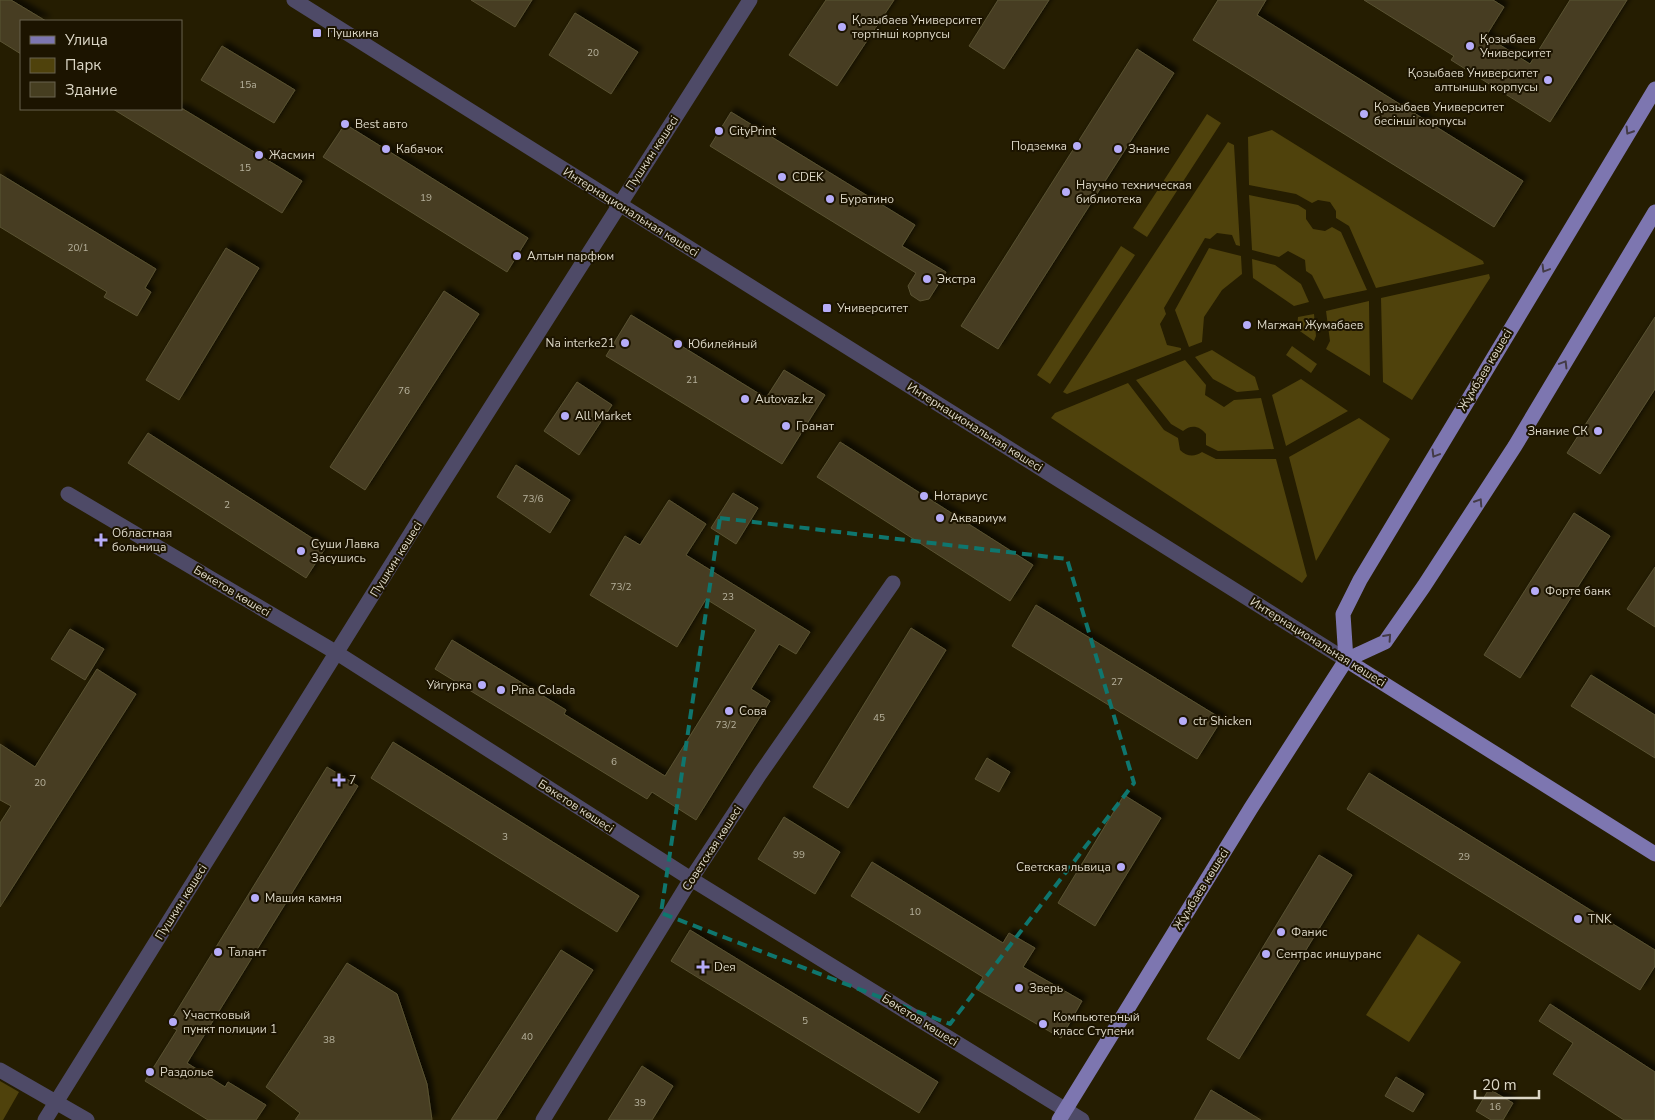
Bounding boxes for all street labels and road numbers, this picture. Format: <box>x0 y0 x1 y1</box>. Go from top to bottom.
street label: Пушкин көшесі <box>622 112 682 193</box>
street label: Интернациональная көшесі <box>560 164 702 260</box>
street label: Жұмбаев көшесі <box>1454 326 1516 414</box>
street label: Интернациональная көшесі <box>904 379 1046 475</box>
street label: Пушкин көшесі <box>366 518 426 600</box>
street label: Бөкетов көшесі <box>191 562 274 620</box>
street label: Интернациональная көшесі <box>1247 594 1389 690</box>
street label: Бөкетов көшесі <box>535 776 617 836</box>
street label: Советская көшесі <box>678 802 746 894</box>
street label: Жұмбаев көшесі <box>1170 845 1232 933</box>
street label: Пушкин көшесі <box>151 861 211 943</box>
street label: Бөкетов көшесі <box>879 990 961 1050</box>

